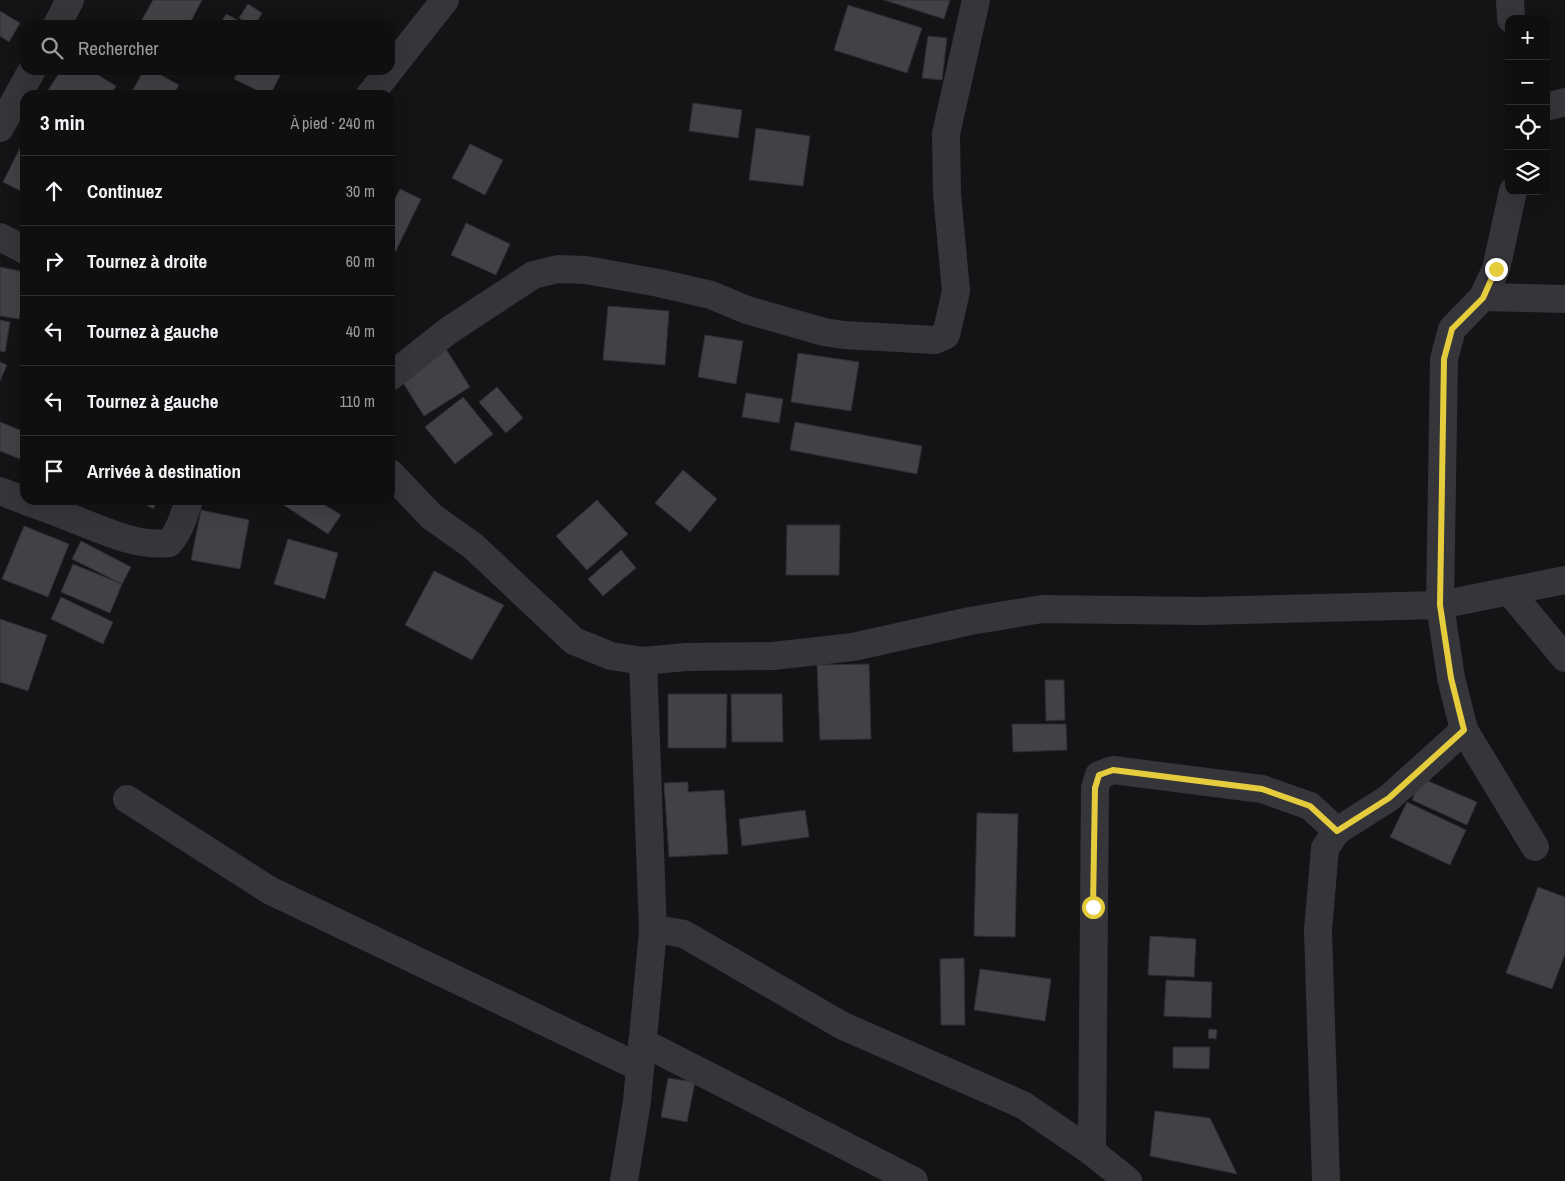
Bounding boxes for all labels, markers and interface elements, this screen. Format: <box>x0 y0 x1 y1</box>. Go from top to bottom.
map controls <box>1505 15 1550 195</box>
button: + <box>1505 15 1550 60</box>
search box <box>20 20 395 75</box>
icon: search <box>38 34 66 62</box>
text: Rechercher <box>78 35 159 61</box>
button: − <box>1505 60 1550 105</box>
button: locate <box>1505 105 1550 150</box>
text: 3 min <box>40 108 85 137</box>
text: À pied · 240 m <box>290 112 375 134</box>
button: layers <box>1505 150 1550 195</box>
icon: ahead <box>40 177 68 205</box>
text: Continuez <box>87 178 162 204</box>
text: 30 m <box>346 180 375 202</box>
icon: right <box>40 247 68 275</box>
text: Tournez à droite <box>87 248 207 274</box>
text: 60 m <box>346 250 375 272</box>
route end <box>1485 258 1508 281</box>
icon: left <box>40 317 68 345</box>
text: Tournez à gauche <box>87 318 218 344</box>
text: 40 m <box>346 320 375 342</box>
icon: left <box>40 387 68 415</box>
text: Tournez à gauche <box>87 388 218 414</box>
text: 110 m <box>339 390 375 412</box>
icon: arrive <box>40 457 68 485</box>
text: Arrivée à destination <box>87 458 241 484</box>
route start <box>1082 896 1105 919</box>

